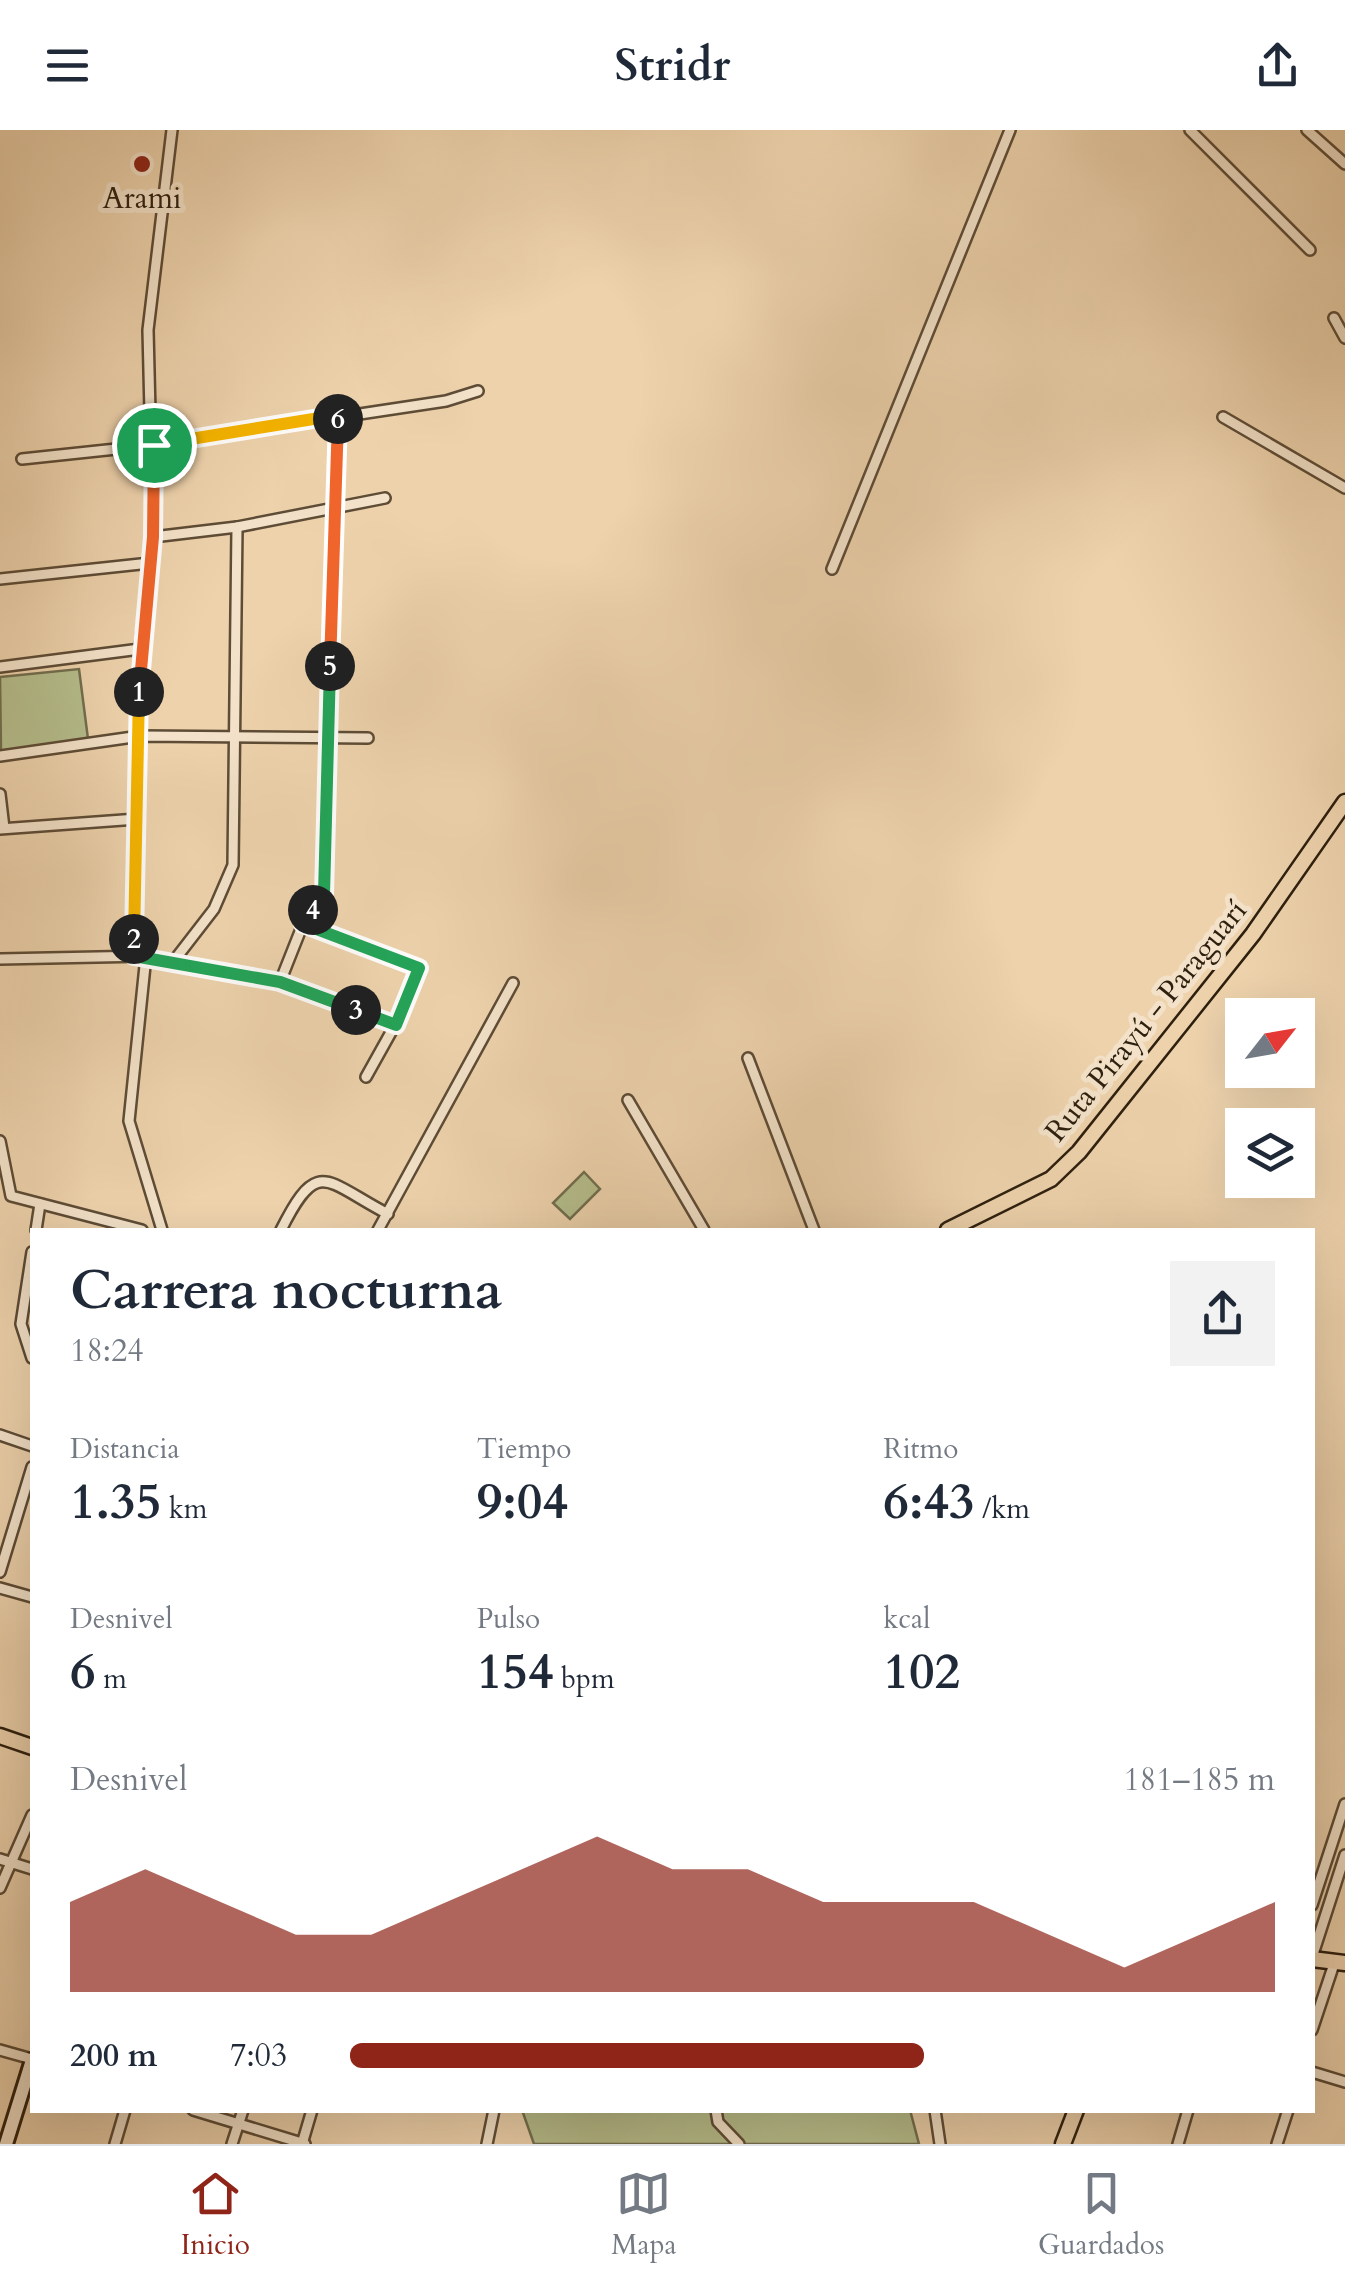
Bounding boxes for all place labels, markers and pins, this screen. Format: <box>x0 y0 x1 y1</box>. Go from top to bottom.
marker: Arami <box>131 153 153 175</box>
place label: Arami <box>102 178 182 219</box>
pin: 6 <box>313 394 363 444</box>
pin <box>112 403 197 488</box>
pin: 5 <box>305 641 355 691</box>
pin: 1 <box>114 667 164 717</box>
pin: 4 <box>288 885 338 935</box>
pin: 2 <box>109 914 159 964</box>
pin: 3 <box>331 985 381 1035</box>

